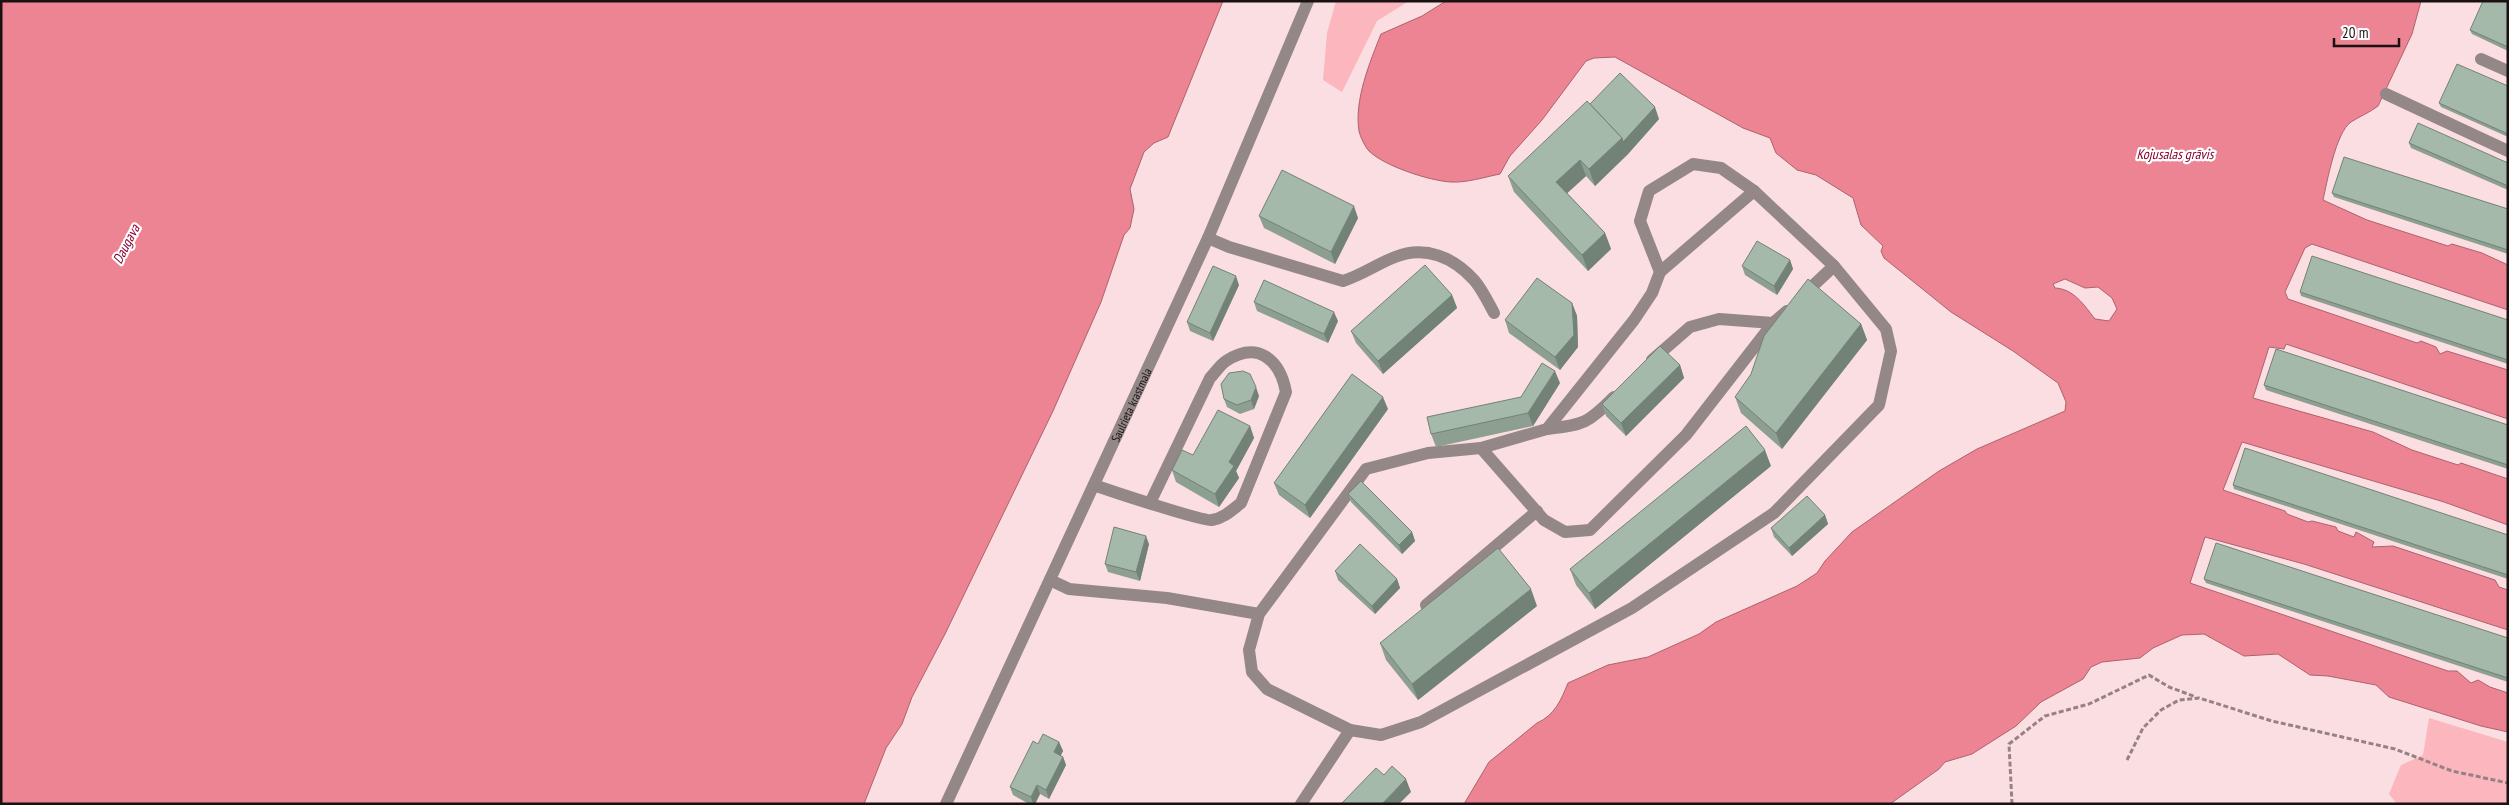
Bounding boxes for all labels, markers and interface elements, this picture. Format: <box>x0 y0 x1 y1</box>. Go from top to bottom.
scale bar <box>2334 15 2399 47</box>
text: 20 m <box>2342 23 2368 42</box>
water label: Kojusalas grāvis <box>2136 145 2215 163</box>
water label: Daugava <box>109 220 144 267</box>
street label: Saulrieta krastmala <box>1107 365 1154 444</box>

